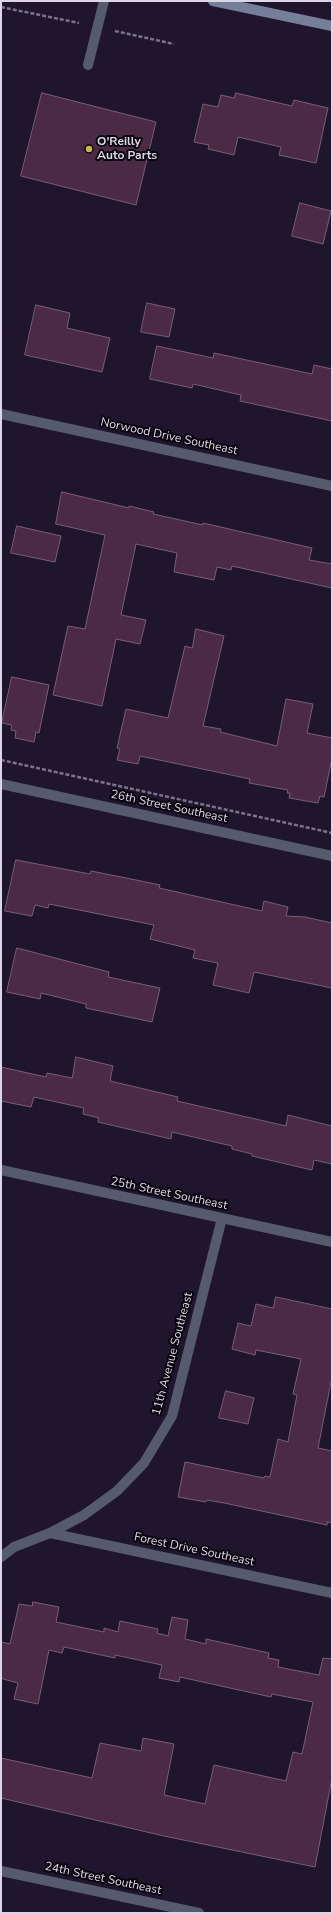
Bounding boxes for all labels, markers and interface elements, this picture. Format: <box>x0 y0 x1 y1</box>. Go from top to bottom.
place label: O'Reilly Auto Parts <box>97 135 157 163</box>
marker: O'Reilly Auto Parts <box>84 144 94 154</box>
street label: Norwood Drive Southeast <box>99 415 239 459</box>
street label: 26th Street Southeast <box>109 788 229 826</box>
street label: 25th Street Southeast <box>109 1175 229 1213</box>
street label: 11th Avenue Southeast <box>150 1291 196 1417</box>
street label: Forest Drive Southeast <box>133 1530 255 1570</box>
street label: 24th Street Southeast <box>43 1860 163 1898</box>

